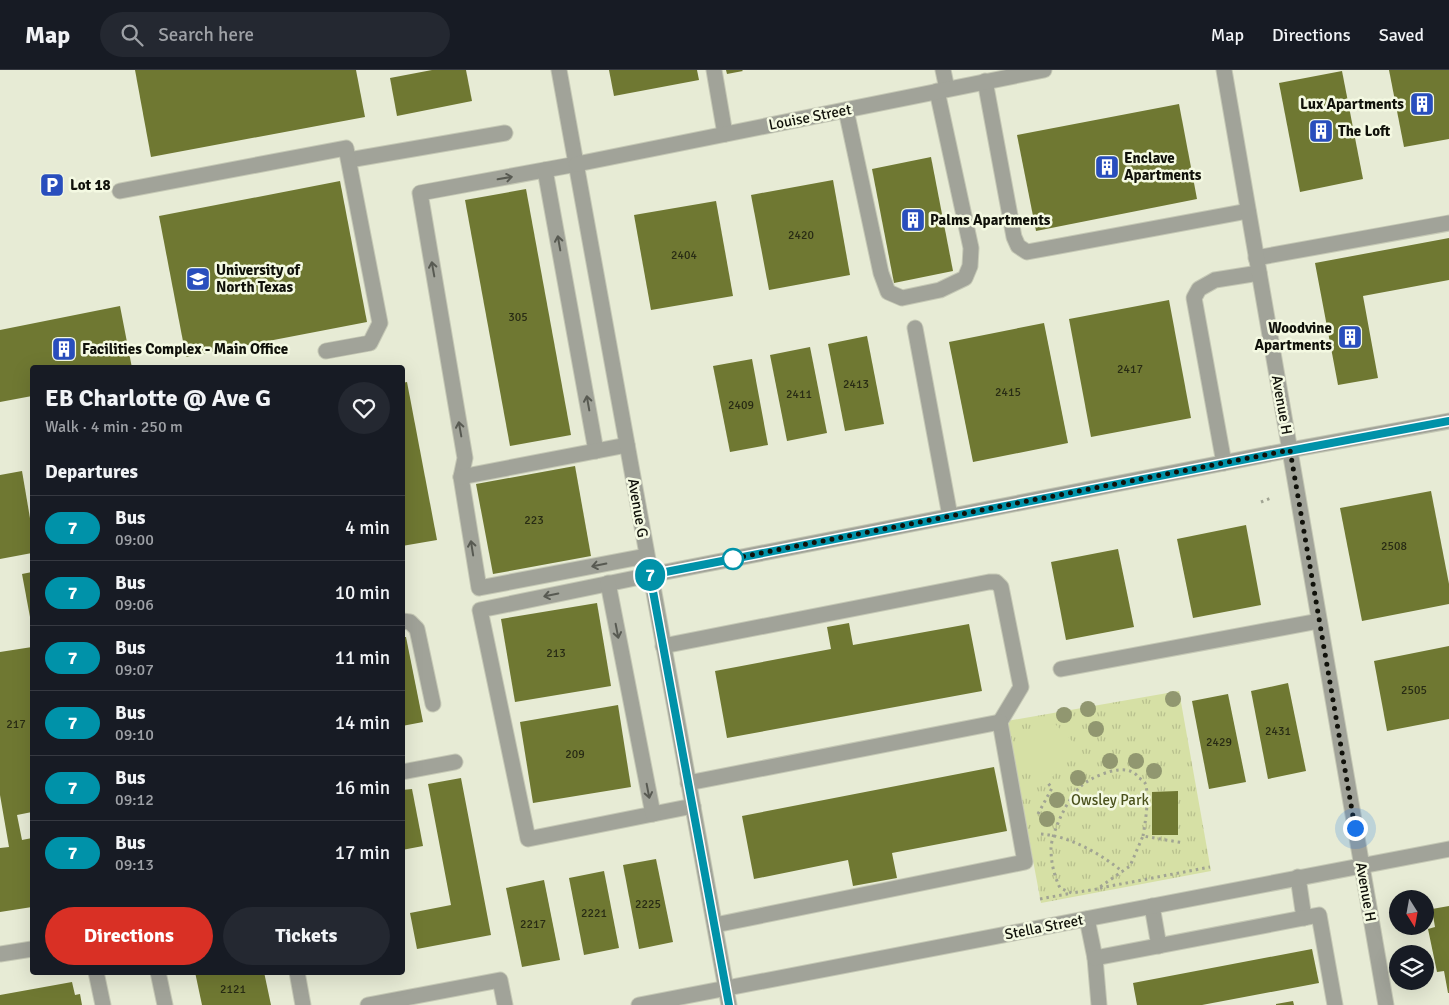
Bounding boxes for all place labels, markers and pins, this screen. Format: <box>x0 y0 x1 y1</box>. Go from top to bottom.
building icon: Lux Apartments <box>1409 91 1435 117</box>
place label: Lux Apartments <box>1300 95 1404 113</box>
building icon: The Loft <box>1308 118 1334 144</box>
place label: The Loft <box>1338 122 1391 140</box>
place label: Enclave Apartments <box>1124 149 1202 184</box>
building icon: Enclave Apartments <box>1094 154 1120 180</box>
parking icon: Lot 18 <box>39 172 65 198</box>
place label: Lot 18 <box>70 176 111 194</box>
building icon: Palms Apartments <box>900 207 926 233</box>
place label: Palms Apartments <box>930 211 1051 229</box>
place label: University of North Texas <box>216 261 302 296</box>
school or university icon: University of North Texas <box>185 266 211 292</box>
place label: Woodvine Apartments <box>1254 319 1332 354</box>
building icon: Woodvine Apartments <box>1337 324 1363 350</box>
building icon: Facilities Complex - Main Office <box>51 336 77 362</box>
place label: Facilities Complex - Main Office <box>82 340 288 358</box>
unlabelled marker <box>722 548 744 570</box>

